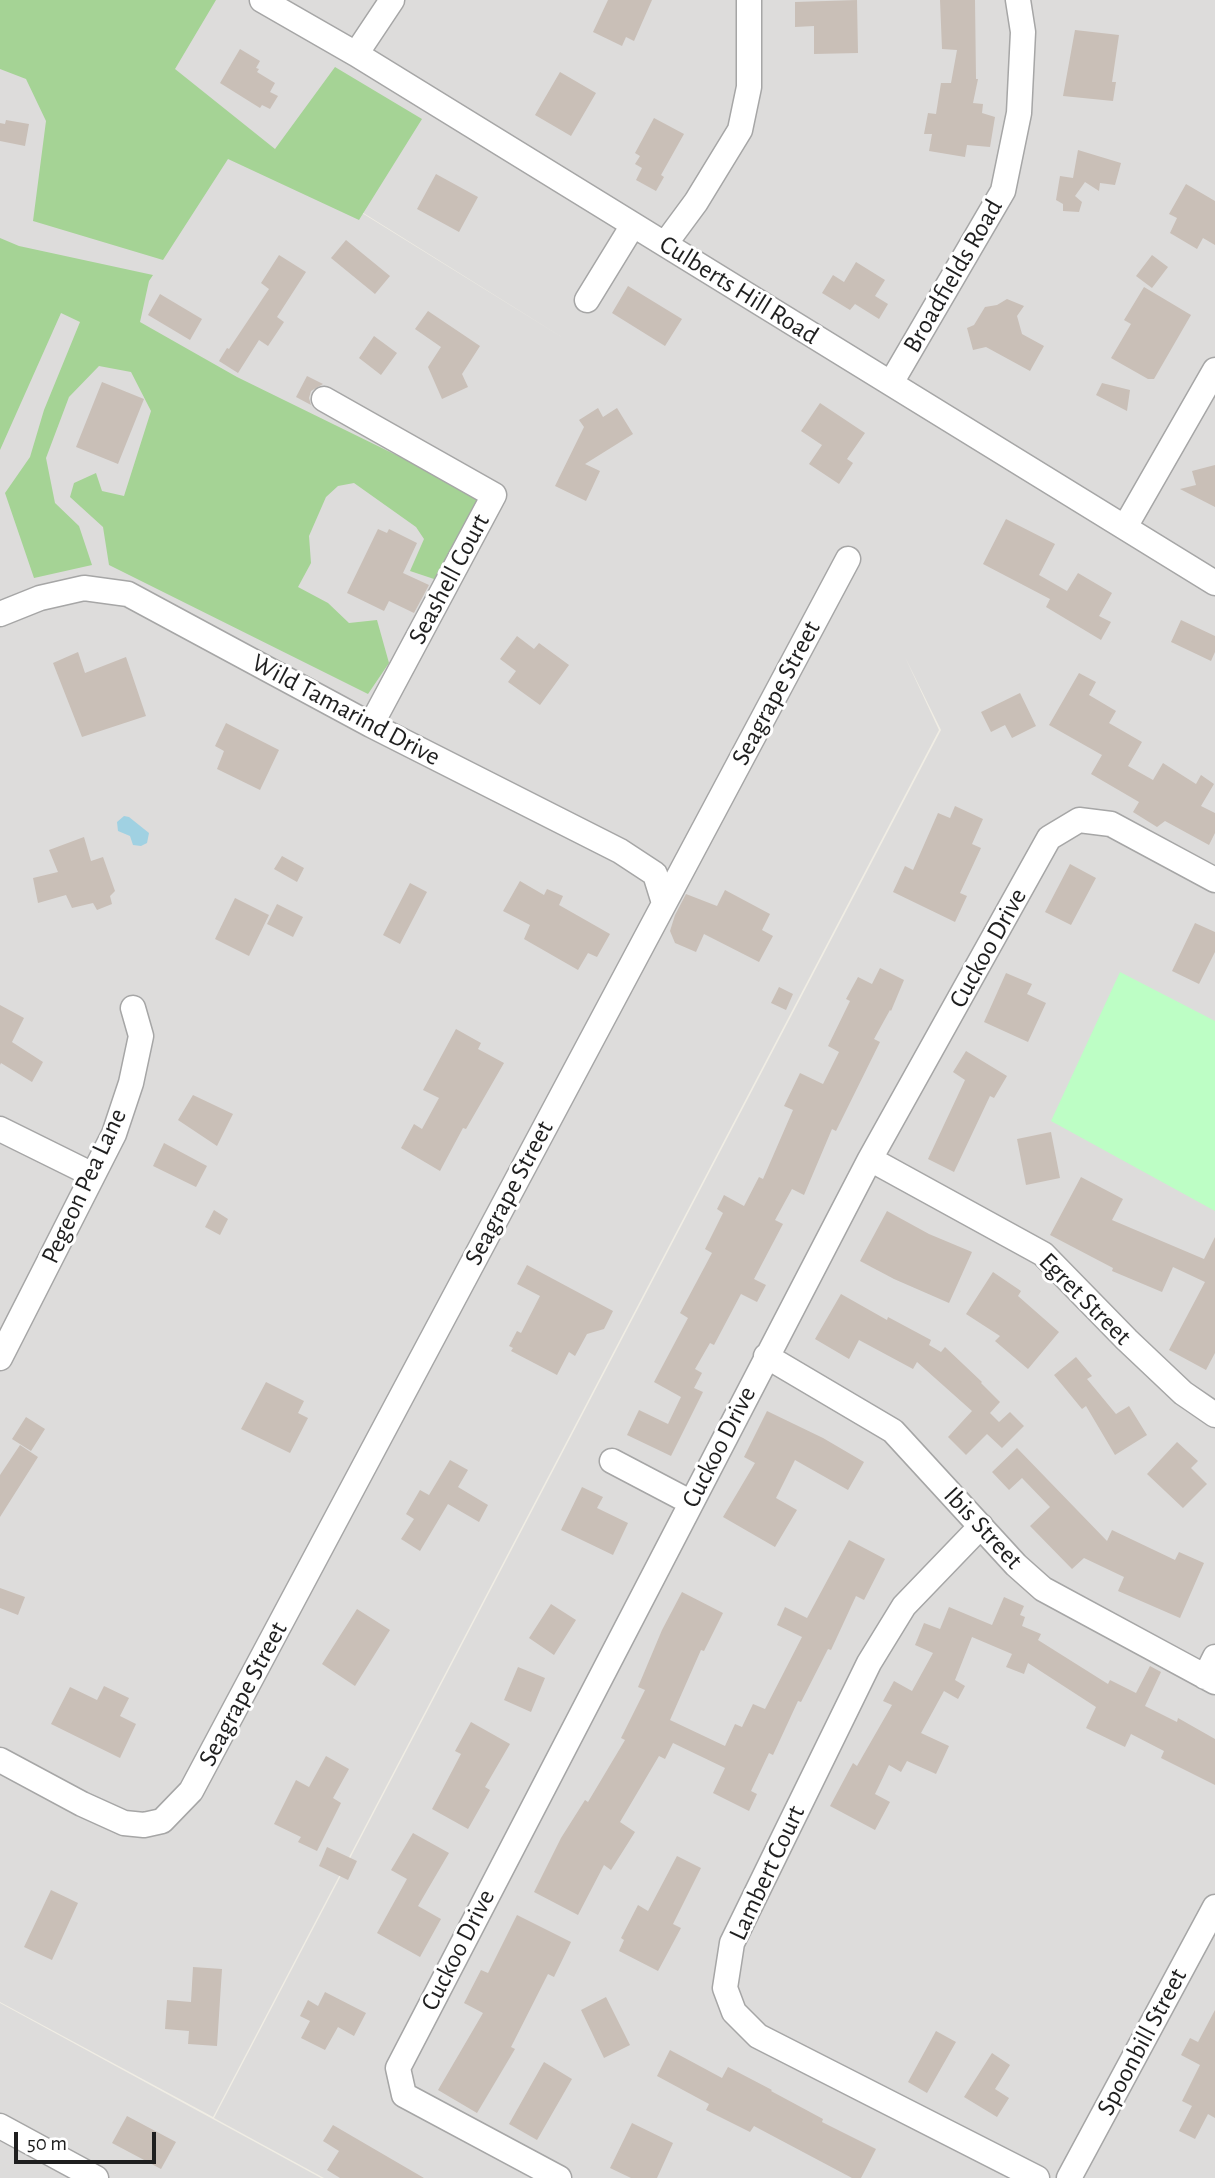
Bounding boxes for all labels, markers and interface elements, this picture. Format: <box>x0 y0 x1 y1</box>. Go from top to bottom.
street label: Broadfields Road <box>896 194 1010 358</box>
street label: Culberts Hill Road <box>654 229 824 351</box>
street label: Seashell Court <box>402 508 496 650</box>
street label: Seagrape Street <box>725 615 827 771</box>
street label: Wild Tamarind Drive <box>246 647 446 773</box>
street label: Cuckoo Drive <box>942 883 1034 1013</box>
street label: Pegeon Pea Lane <box>34 1103 134 1269</box>
street label: Seagrape Street <box>458 1115 560 1271</box>
street label: Egret Street <box>1032 1246 1138 1352</box>
street label: Cuckoo Drive <box>675 1381 763 1513</box>
street label: Ibis Street <box>937 1480 1029 1576</box>
street label: Seagrape Street <box>192 1616 294 1772</box>
street label: Lambert Court <box>722 1801 812 1945</box>
street label: Cuckoo Drive <box>414 1884 502 2016</box>
street label: Spoonbill Street <box>1090 1963 1194 2121</box>
scale bar <box>18 2118 159 2162</box>
text: 50 m <box>27 2133 67 2154</box>

